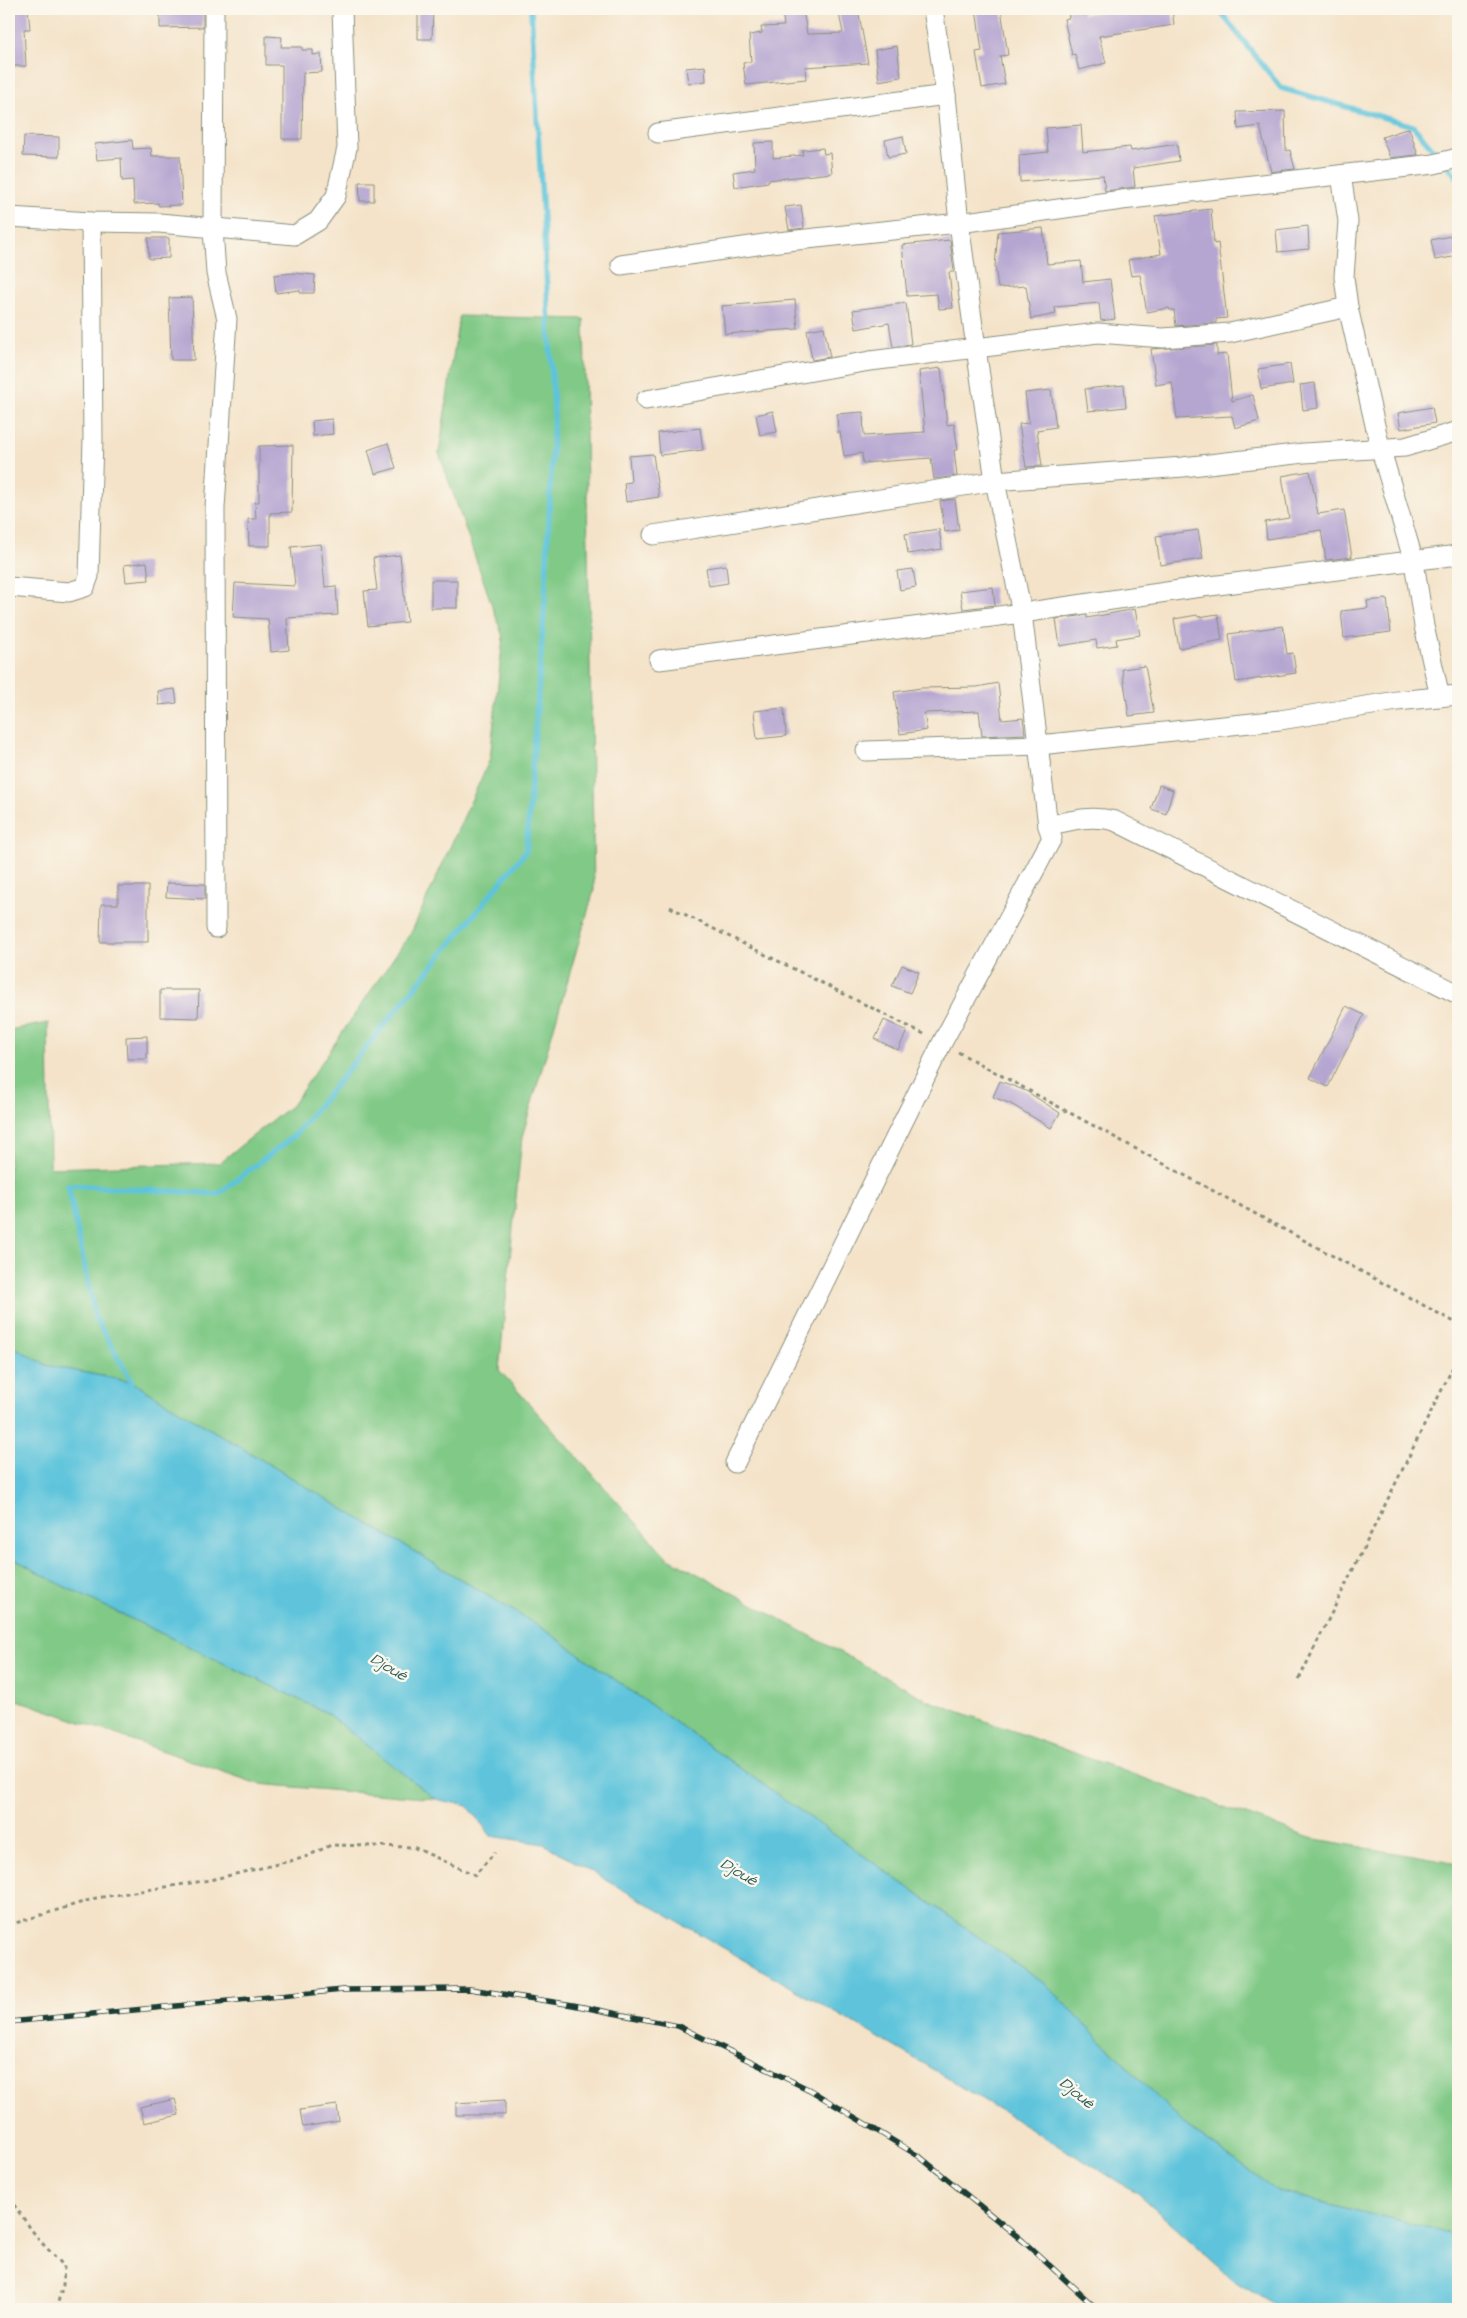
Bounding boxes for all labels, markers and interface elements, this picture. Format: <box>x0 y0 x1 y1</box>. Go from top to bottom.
water label: Djoué <box>367 1648 413 1687</box>
water label: Djoué <box>717 1853 763 1892</box>
water label: Djoué <box>1055 2072 1100 2115</box>

